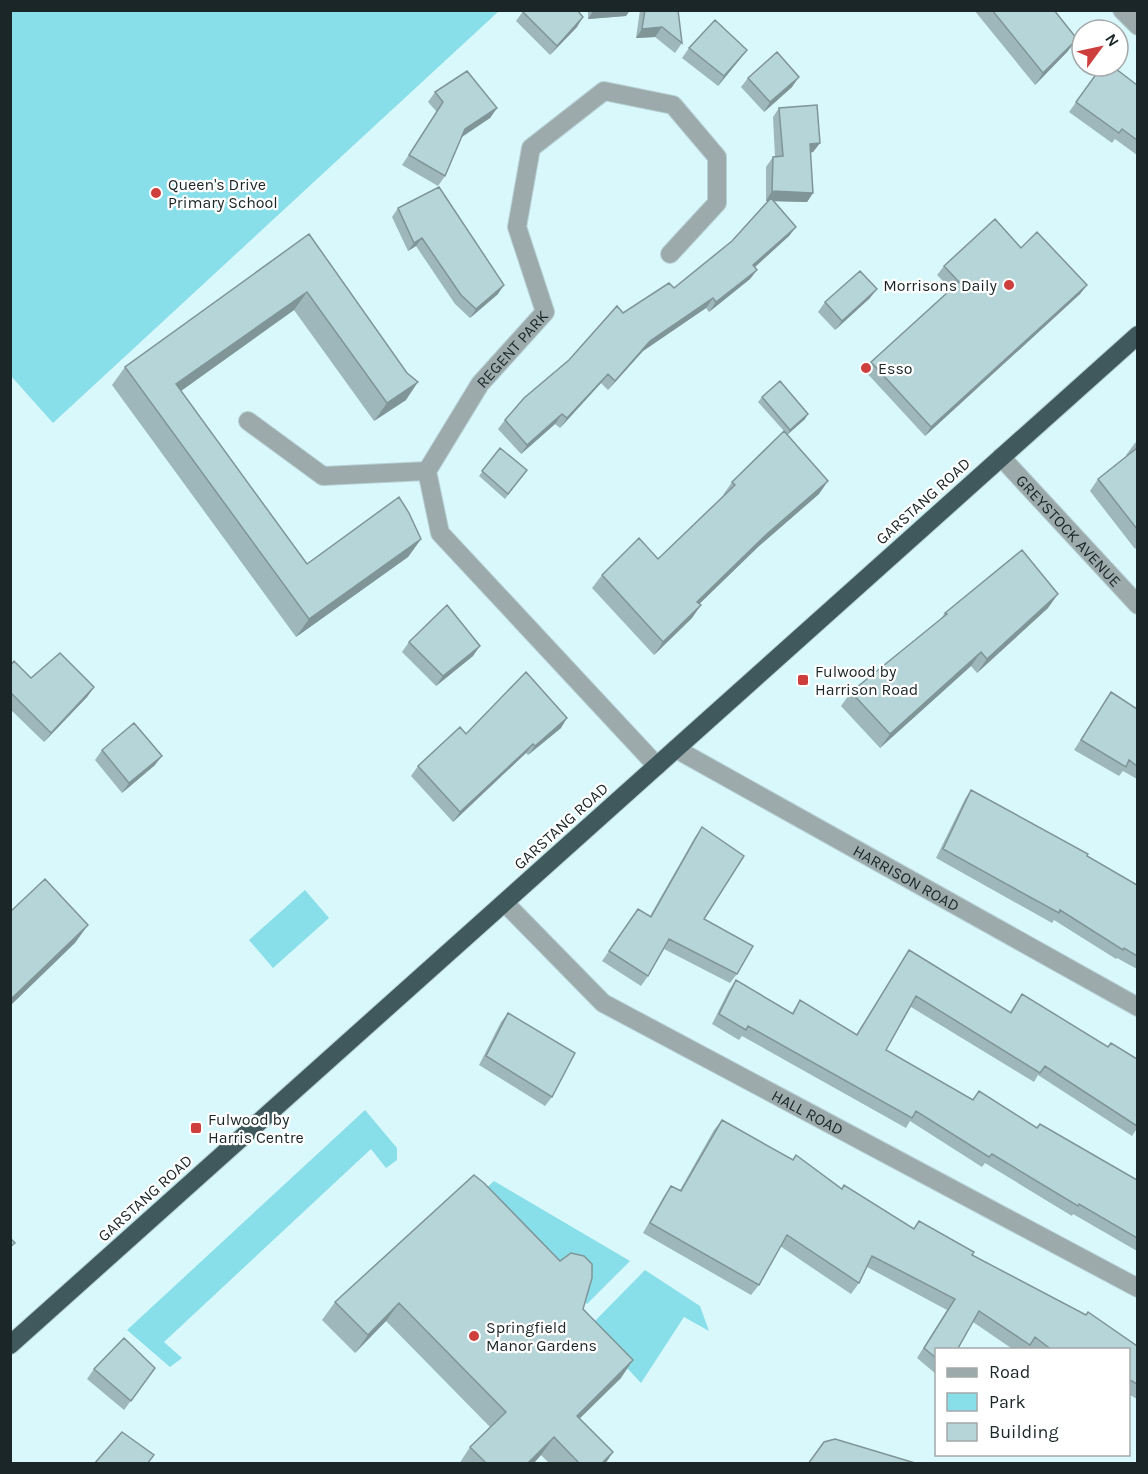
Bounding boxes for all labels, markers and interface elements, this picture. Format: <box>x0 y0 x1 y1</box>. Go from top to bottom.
north arrow <box>1070 18 1130 78</box>
text: N <box>1101 30 1123 50</box>
place label: Queen's Drive Primary School <box>168 175 278 212</box>
marker: Queen's Drive Primary School <box>149 186 163 200</box>
place label: Morrisons Daily <box>883 276 998 295</box>
marker: Morrisons Daily <box>1002 278 1016 292</box>
street label: REGENT PARK <box>472 306 552 392</box>
place label: Esso <box>878 359 913 378</box>
marker: Esso <box>859 361 873 375</box>
street label: GARSTANG ROAD <box>872 454 974 548</box>
street label: GREYSTOCK AVENUE <box>1012 470 1125 590</box>
place label: Fulwood by Harrison Road <box>815 662 918 699</box>
marker: Fulwood by Harrison Road <box>796 673 810 687</box>
street label: GARSTANG ROAD <box>510 779 612 873</box>
street label: HARRISON ROAD <box>850 840 963 915</box>
street label: HALL ROAD <box>769 1085 847 1139</box>
place label: Fulwood by Harris Centre <box>208 1110 304 1147</box>
marker: Fulwood by Harris Centre <box>189 1121 203 1135</box>
street label: GARSTANG ROAD <box>94 1151 196 1245</box>
place label: Springfield Manor Gardens <box>486 1318 597 1355</box>
marker: Springfield Manor Gardens <box>467 1329 481 1343</box>
legend <box>935 1348 1130 1456</box>
text: Road <box>989 1361 1030 1383</box>
text: Park <box>989 1391 1026 1413</box>
text: Building <box>989 1421 1059 1443</box>

